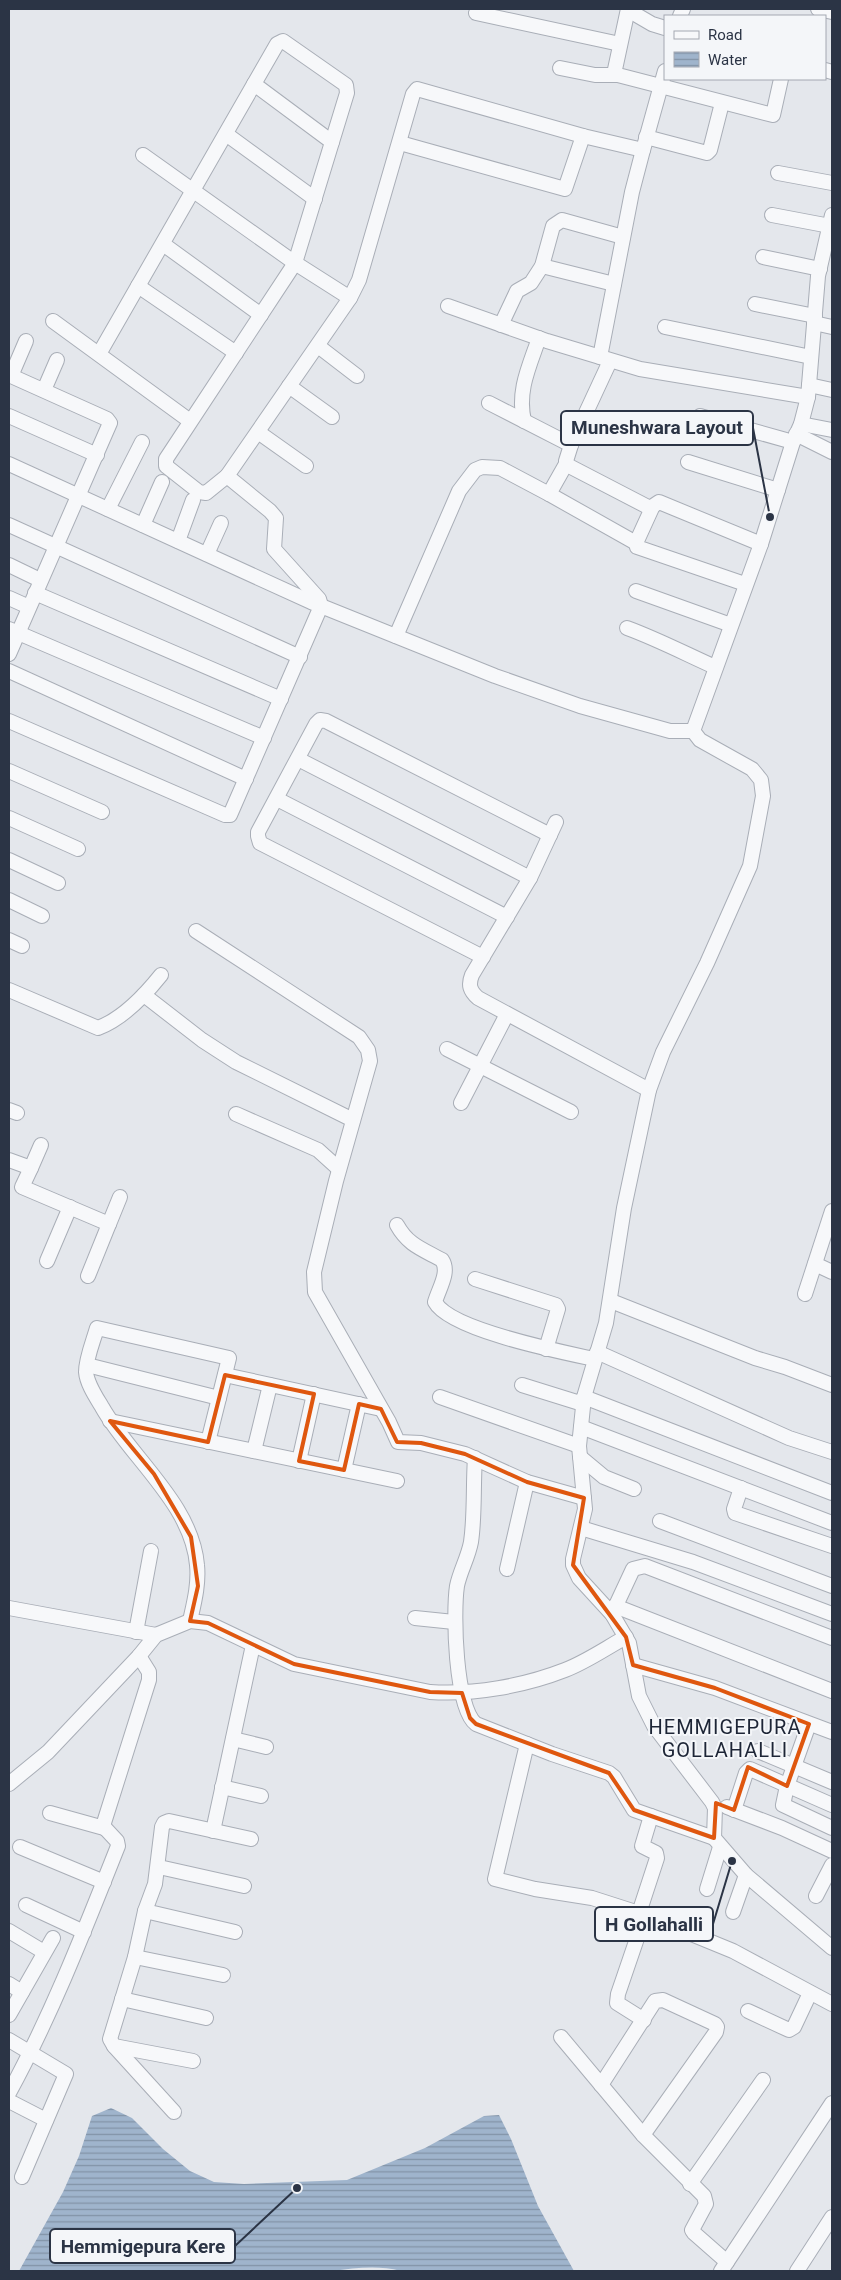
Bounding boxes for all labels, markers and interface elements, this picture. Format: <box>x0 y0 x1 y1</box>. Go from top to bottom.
legend <box>664 15 826 80</box>
text: Road <box>708 26 742 44</box>
text: Water <box>708 51 747 69</box>
callout: Muneshwara Layout <box>561 411 753 445</box>
text: Muneshwara Layout <box>571 416 743 439</box>
district label: HEMMIGEPURA GOLLAHALLI <box>649 1715 801 1762</box>
callout: H Gollahalli <box>595 1907 713 1941</box>
text: H Gollahalli <box>605 1913 703 1936</box>
callout: Hemmigepura Kere <box>50 2229 235 2263</box>
text: Hemmigepura Kere <box>61 2235 225 2258</box>

